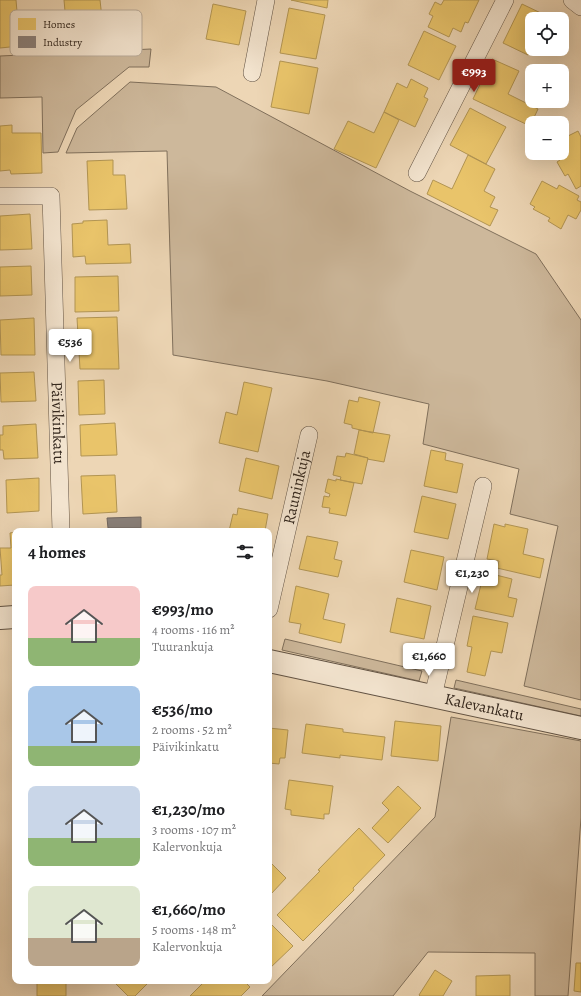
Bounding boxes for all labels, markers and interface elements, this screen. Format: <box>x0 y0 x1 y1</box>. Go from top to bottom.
legend <box>10 10 142 56</box>
map controls <box>525 12 569 160</box>
button: locate <box>525 12 569 56</box>
text: Homes <box>43 17 75 32</box>
text: Industry <box>43 35 82 50</box>
pin: €993 <box>450 59 498 93</box>
text: €993 <box>461 63 487 80</box>
button: + <box>525 64 569 108</box>
button: − <box>525 116 569 160</box>
pin: €536 <box>46 329 94 363</box>
text: €536 <box>58 333 82 350</box>
street label: Päivikinkatu <box>46 381 70 465</box>
street label: Rauninkuja <box>278 447 316 527</box>
text: 4 homes <box>28 541 86 564</box>
icon: filters <box>234 541 256 563</box>
pin: €1,230 <box>439 560 505 594</box>
text: €1,230 <box>455 564 489 581</box>
text: €993/mo <box>152 598 213 621</box>
icon: home <box>60 602 108 650</box>
text: 4 rooms · 116 m² <box>152 621 235 638</box>
text: Tuurankuja <box>152 638 214 655</box>
pin: €1,660 <box>396 643 462 677</box>
text: €1,660 <box>412 647 446 664</box>
street label: Kalevankatu <box>442 688 526 726</box>
text: €536/mo <box>152 698 213 721</box>
icon: home <box>60 702 108 750</box>
text: 2 rooms · 52 m² <box>152 721 232 738</box>
text: Päivikinkatu <box>152 738 219 755</box>
text: €1,230/mo <box>152 798 225 821</box>
icon: home <box>60 802 108 850</box>
text: 3 rooms · 107 m² <box>152 821 236 838</box>
text: Kalervonkuja <box>152 838 222 855</box>
text: €1,660/mo <box>152 898 225 921</box>
icon: home <box>60 902 108 950</box>
text: 5 rooms · 148 m² <box>152 921 236 938</box>
text: Kalervonkuja <box>152 938 222 955</box>

